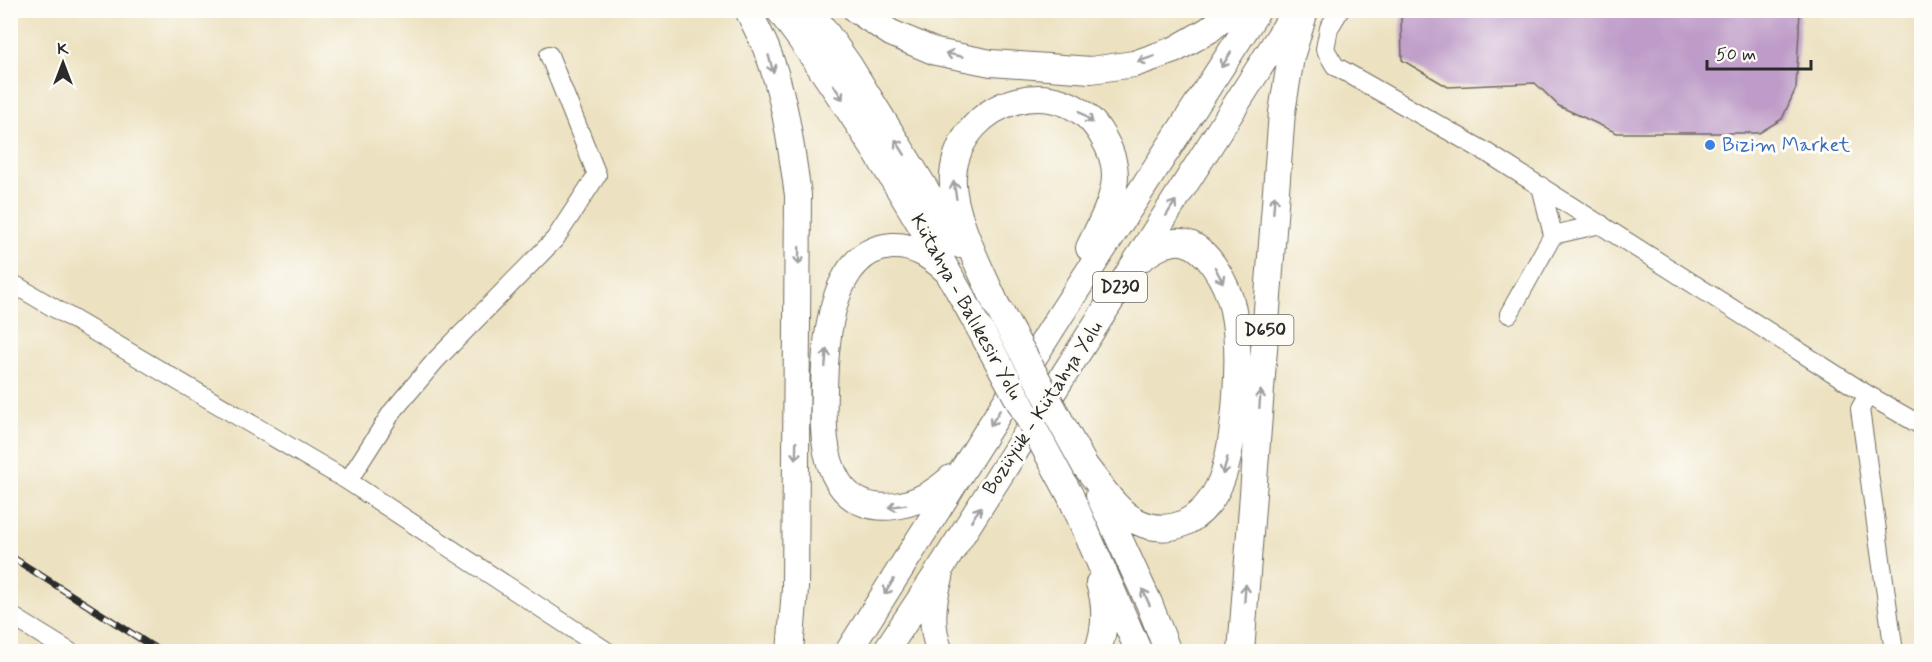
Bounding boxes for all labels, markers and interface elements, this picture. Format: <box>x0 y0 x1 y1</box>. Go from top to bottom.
north arrow <box>33 33 93 93</box>
scale bar <box>1707 33 1810 71</box>
text: K <box>57 39 69 60</box>
text: 50 m <box>1716 43 1756 67</box>
one-way arrow <box>944 49 964 60</box>
one-way arrow <box>1220 51 1232 67</box>
one-way arrow <box>766 54 777 73</box>
one-way arrow <box>1137 55 1156 66</box>
one-way arrow <box>832 83 844 100</box>
one-way arrow <box>1078 110 1093 124</box>
place label: Bizim Market <box>1722 132 1850 159</box>
marker: Bizim Market <box>1703 138 1717 152</box>
one-way arrow <box>893 139 905 156</box>
one-way arrow <box>949 181 960 201</box>
one-way arrow <box>1269 195 1280 215</box>
one-way arrow <box>1165 200 1177 217</box>
street label: Kütahya - Balıkesir Yolu <box>904 209 1028 405</box>
one-way arrow <box>793 245 805 265</box>
one-way arrow <box>1213 266 1225 283</box>
road number: D230 <box>1093 272 1147 302</box>
road number: D650 <box>1236 315 1294 345</box>
street label: Bozüyük - Kütahya Yolu <box>977 316 1109 500</box>
one-way arrow <box>821 349 832 369</box>
one-way arrow <box>1254 389 1265 409</box>
one-way arrow <box>989 409 1001 425</box>
one-way arrow <box>790 440 802 460</box>
one-way arrow <box>1219 456 1230 475</box>
one-way arrow <box>888 500 908 511</box>
one-way arrow <box>970 506 982 523</box>
one-way arrow <box>882 578 894 595</box>
one-way arrow <box>1240 584 1251 604</box>
one-way arrow <box>1140 589 1151 607</box>

